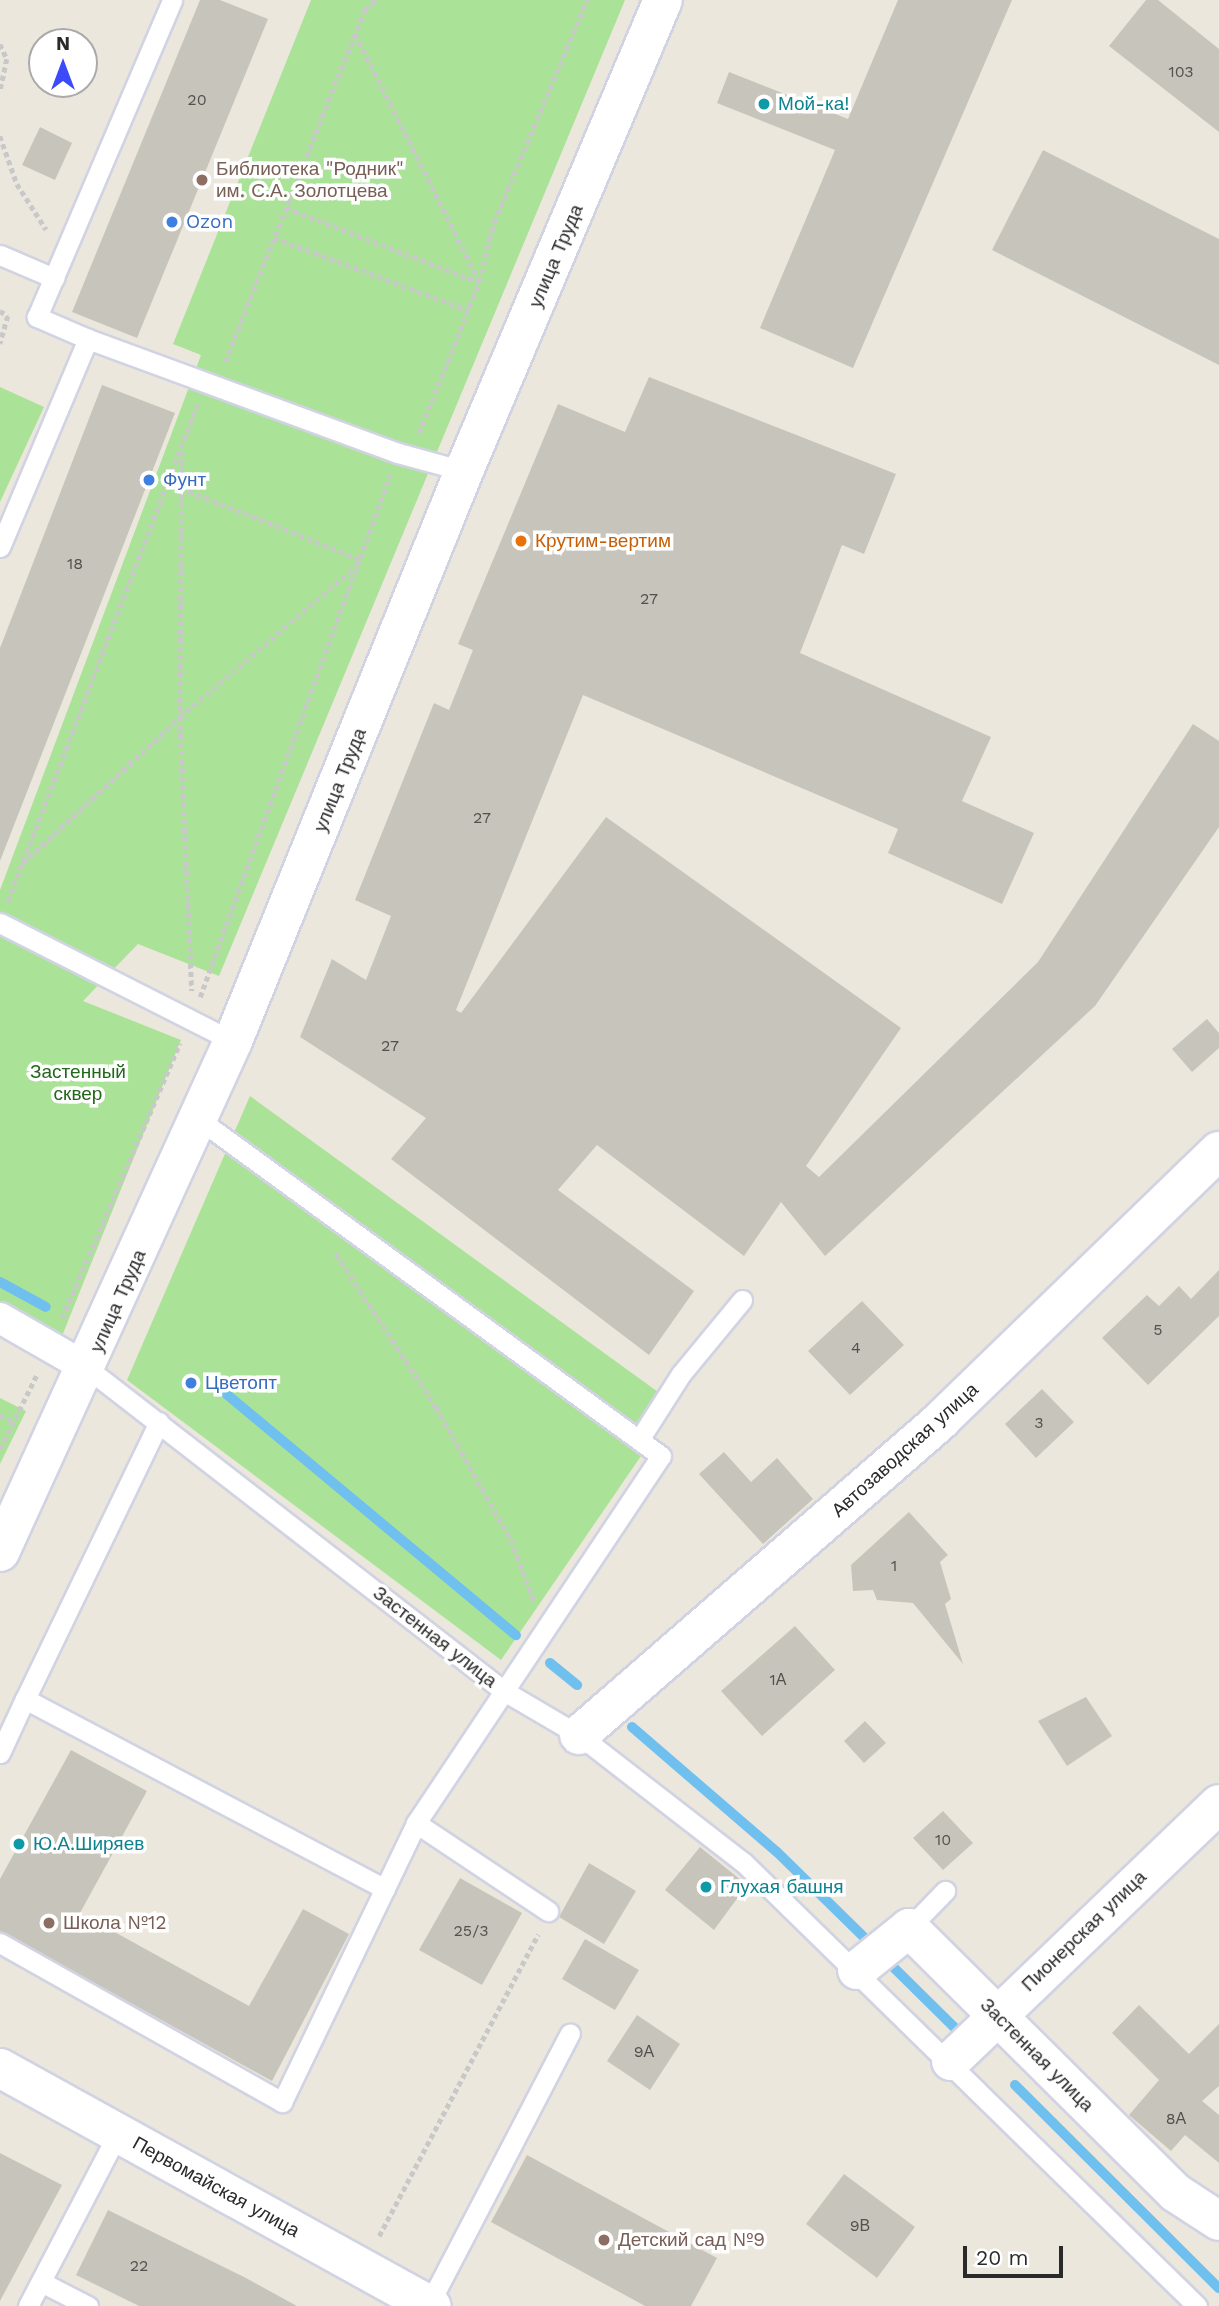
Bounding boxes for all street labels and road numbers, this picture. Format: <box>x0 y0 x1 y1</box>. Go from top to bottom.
street label: улица Труда <box>524 201 588 311</box>
street label: улица Труда <box>309 725 371 835</box>
street label: улица Труда <box>85 1246 151 1356</box>
street label: Автозаводская улица <box>827 1378 983 1522</box>
street label: Застенная улица <box>368 1581 502 1693</box>
street label: Пионерская улица <box>1017 1866 1151 1996</box>
street label: Застенная улица <box>975 1993 1099 2117</box>
street label: Первомайская улица <box>129 2132 303 2242</box>

